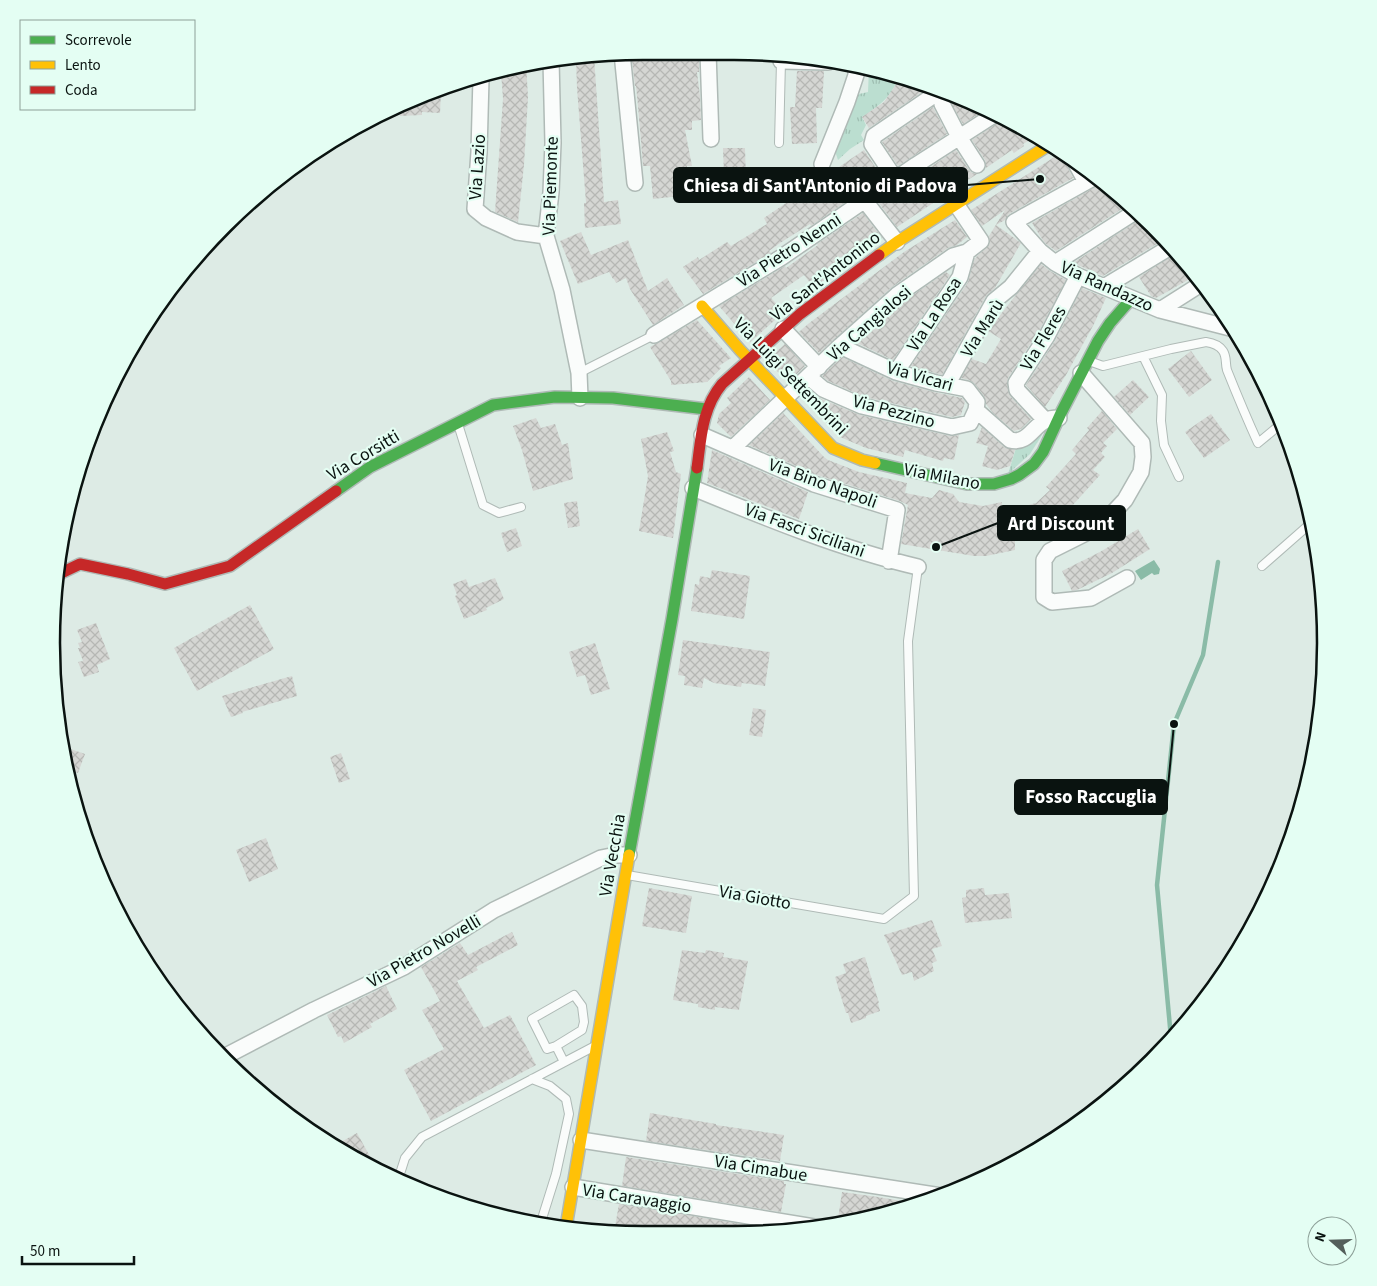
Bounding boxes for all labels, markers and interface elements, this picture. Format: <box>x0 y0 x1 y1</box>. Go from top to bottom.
legend <box>20 20 195 110</box>
text: Scorrevole <box>65 30 132 51</box>
text: Lento <box>65 55 101 76</box>
text: Coda <box>65 80 98 101</box>
street label: Via Lazio <box>463 133 492 201</box>
street label: Via Piemonte <box>536 136 565 236</box>
callout: Chiesa di Sant'Antonio di Padova <box>674 168 967 202</box>
text: Chiesa di Sant'Antonio di Padova <box>683 173 957 200</box>
street label: Via Pietro Nenni <box>732 207 846 294</box>
street label: Via Sant'Antonino <box>765 225 886 327</box>
street label: Via Randazzo <box>1056 255 1157 318</box>
street label: Via La Rosa <box>901 272 968 356</box>
street label: Via Cangialosi <box>822 280 917 367</box>
street label: Via Marù <box>955 294 1010 362</box>
street label: Via Fleres <box>1014 301 1073 375</box>
street label: Via Luigi Settembrini <box>728 312 853 441</box>
street label: Via Vicari <box>884 355 956 398</box>
street label: Via Pezzino <box>850 388 938 434</box>
street label: Via Corsitti <box>322 424 404 487</box>
street label: Via Bino Napoli <box>765 452 881 515</box>
street label: Via Milano <box>902 457 982 496</box>
street label: Via Fasci Siciliani <box>741 497 869 564</box>
callout: Ard Discount <box>998 506 1125 540</box>
text: Ard Discount <box>1007 511 1114 538</box>
callout: Fosso Raccuglia <box>1015 780 1167 814</box>
text: Fosso Raccuglia <box>1025 784 1157 811</box>
street label: Via Vecchia <box>593 812 632 898</box>
street label: Via Giotto <box>717 879 793 916</box>
street label: Via Pietro Novelli <box>363 909 486 994</box>
street label: Via Cimabue <box>713 1149 809 1188</box>
street label: Via Caravaggio <box>581 1178 693 1219</box>
north arrow <box>1307 1216 1357 1266</box>
text: N <box>1310 1229 1332 1245</box>
scale bar <box>22 1234 135 1266</box>
text: 50 m <box>30 1241 60 1262</box>

